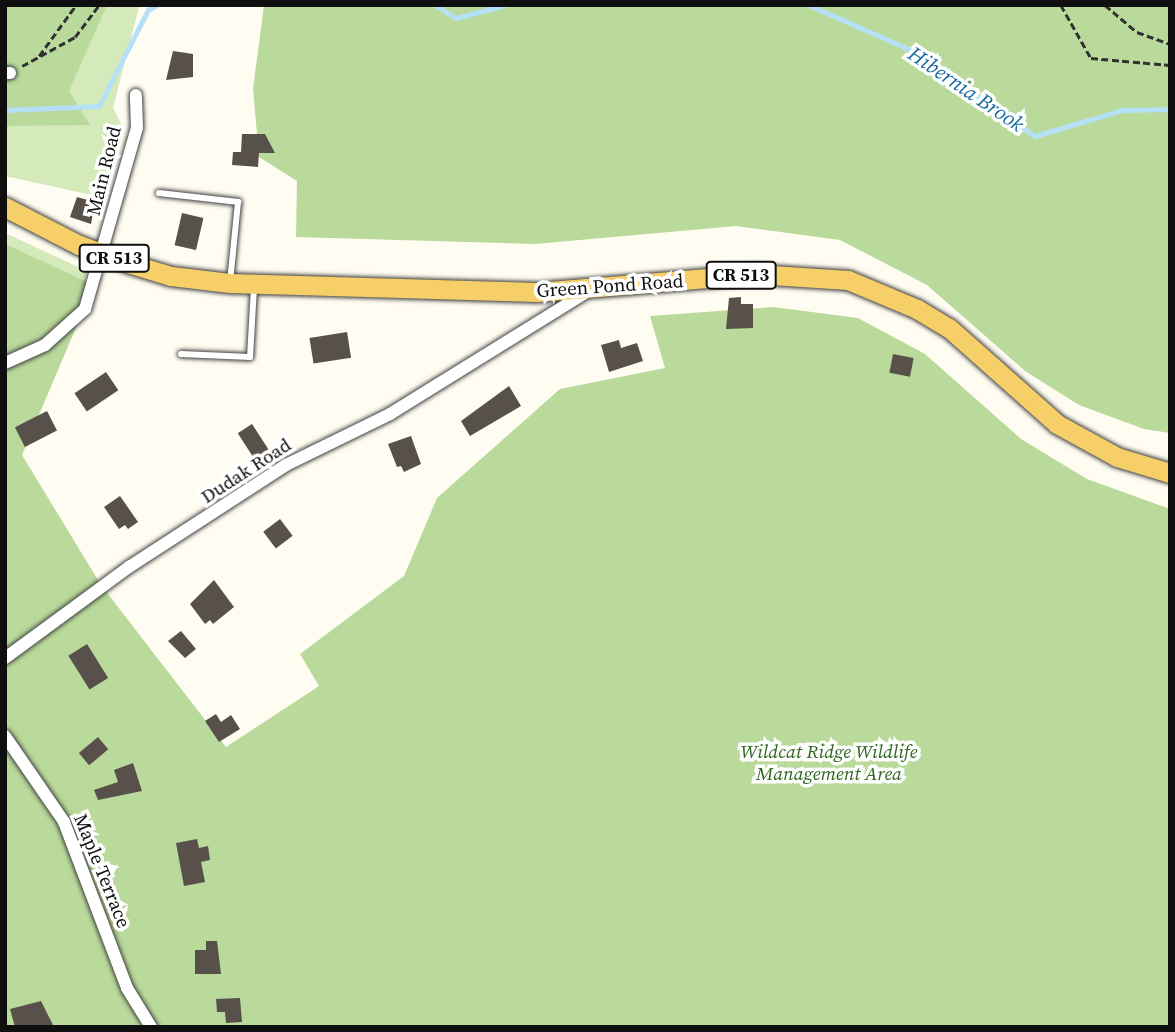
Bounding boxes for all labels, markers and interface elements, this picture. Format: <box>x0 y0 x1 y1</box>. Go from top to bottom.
water label: Hibernia Brook <box>903 41 1029 137</box>
street label: Main Road <box>82 124 126 218</box>
road number: CR 513 <box>77 244 151 272</box>
road number: CR 513 <box>704 260 778 290</box>
street label: Green Pond Road <box>536 269 684 303</box>
street label: Dudak Road <box>197 434 295 508</box>
park label: Wildcat Ridge Wildlife Management Area <box>741 741 917 785</box>
street label: Maple Terrace <box>69 811 135 931</box>

